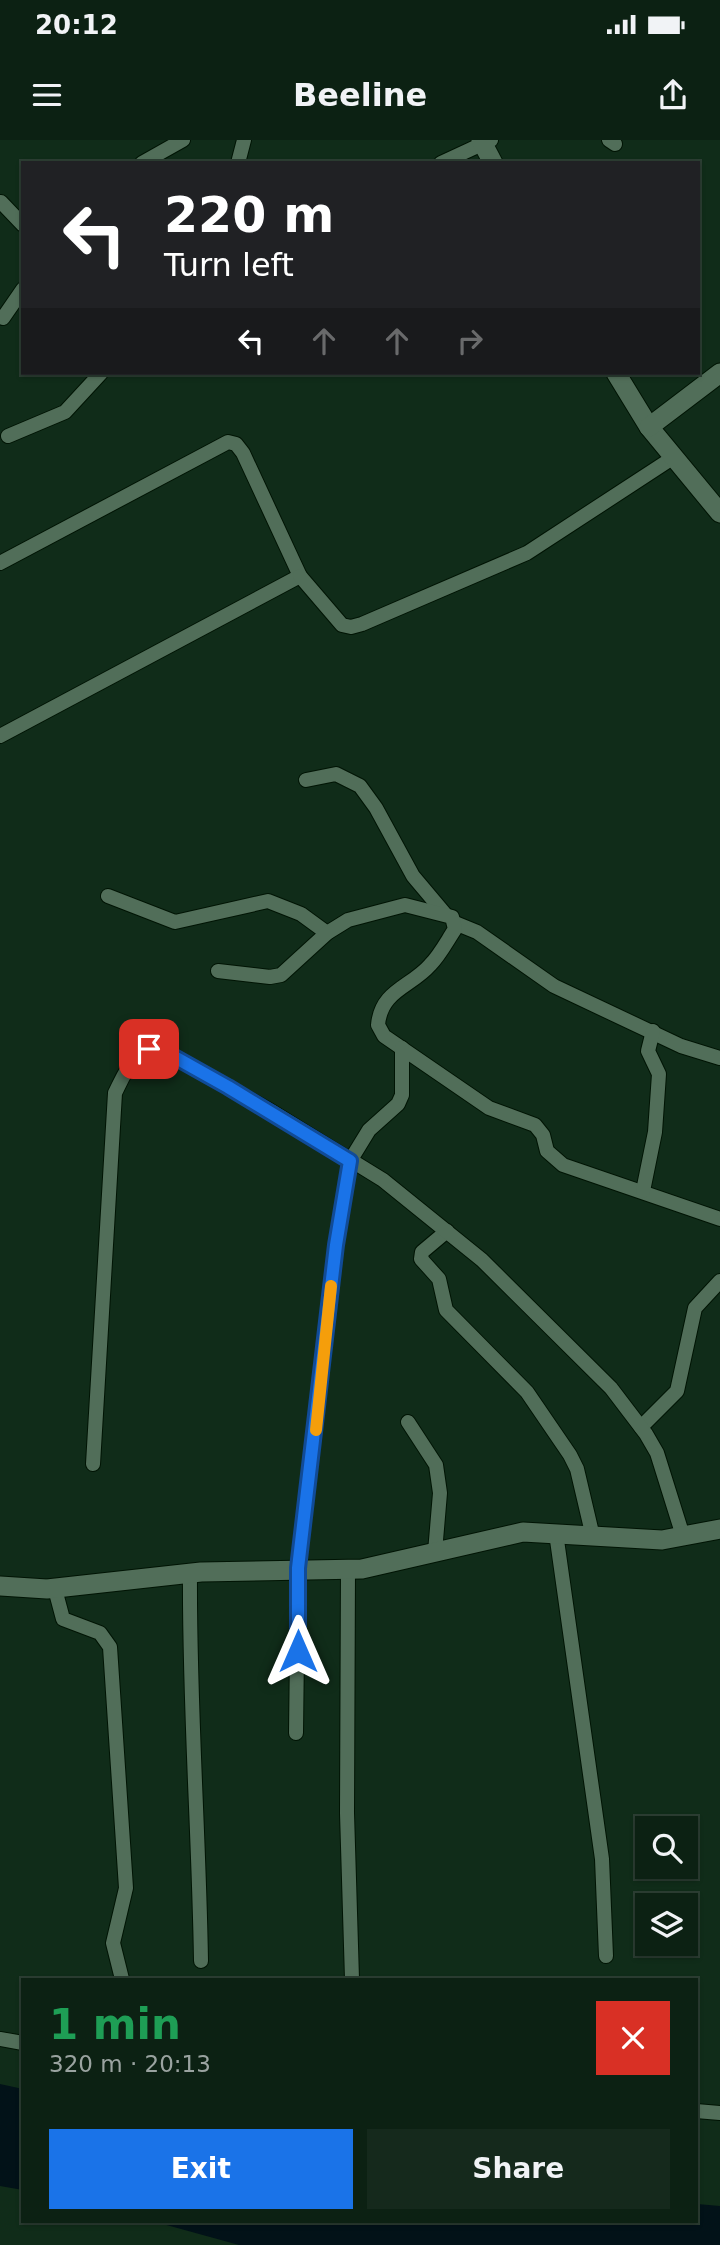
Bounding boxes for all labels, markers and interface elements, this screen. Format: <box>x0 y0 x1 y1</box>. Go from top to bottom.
text: 20:12 <box>35 10 118 40</box>
icon: menu <box>28 76 66 114</box>
text: Beeline <box>293 76 427 114</box>
icon: share <box>654 76 692 114</box>
text: 220 m <box>164 187 334 244</box>
icon: left <box>49 189 140 280</box>
text: Turn left <box>164 246 294 284</box>
icon: left <box>232 322 270 360</box>
icon: ahead <box>305 322 343 360</box>
icon: ahead <box>378 322 416 360</box>
icon: right <box>451 322 489 360</box>
pin <box>119 1019 179 1079</box>
icon: arrive <box>130 1030 168 1068</box>
position arrow <box>261 1614 335 1688</box>
map controls <box>635 1816 698 1956</box>
button: search <box>635 1816 698 1879</box>
button: layers <box>635 1893 698 1956</box>
text: 1 min <box>49 2000 181 2049</box>
button: close <box>596 2001 670 2075</box>
text: 320 m · 20:13 <box>49 2051 211 2077</box>
button: Exit <box>49 2129 353 2209</box>
button: Share <box>367 2129 670 2209</box>

